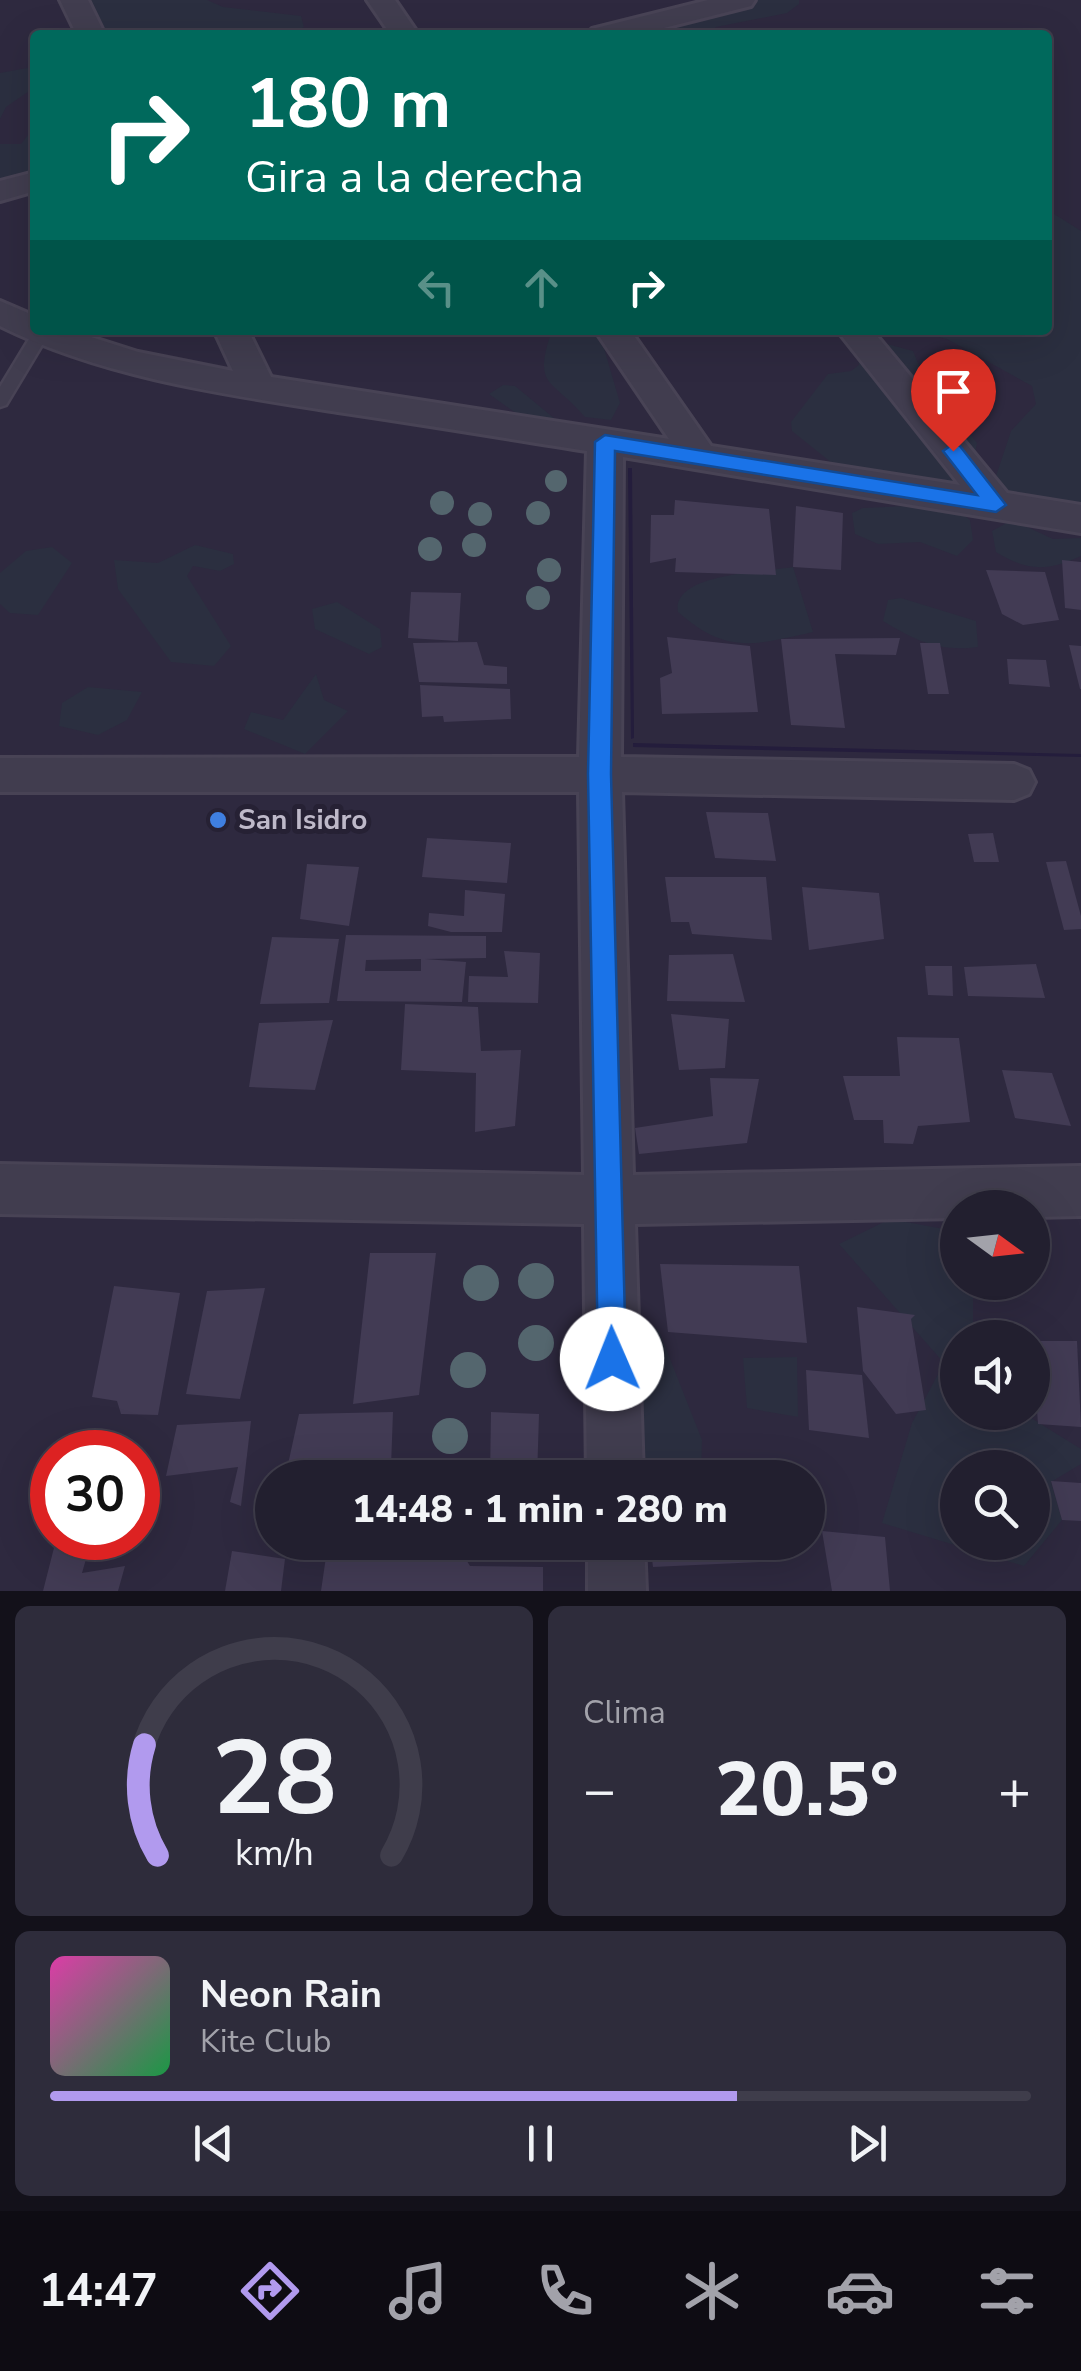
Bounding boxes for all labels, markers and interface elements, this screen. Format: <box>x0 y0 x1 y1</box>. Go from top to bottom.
text: 180 m <box>245 56 451 152</box>
icon: right <box>80 70 210 200</box>
text: Gira a la derecha <box>245 147 584 208</box>
icon: left <box>409 260 464 315</box>
icon: ahead <box>514 260 569 315</box>
icon: right <box>619 260 674 315</box>
pin <box>911 349 996 452</box>
icon: arrive <box>926 364 981 419</box>
place label: San Isidro <box>238 801 367 839</box>
marker: San Isidro <box>207 809 229 831</box>
north arrow <box>940 1190 1050 1300</box>
map controls <box>940 1190 1050 1560</box>
position arrow <box>560 1307 664 1411</box>
button: sound <box>940 1320 1050 1430</box>
speed limit sign: 30 <box>30 1430 160 1560</box>
button: search <box>940 1450 1050 1560</box>
text: 14:48 · 1 min · 280 m <box>352 1484 728 1535</box>
text: Clima <box>583 1691 666 1734</box>
text: 28 <box>212 1708 336 1850</box>
text: 20.5° <box>715 1739 899 1841</box>
text: − <box>583 1753 616 1828</box>
text: + <box>998 1753 1031 1828</box>
text: km/h <box>235 1829 313 1878</box>
text: Neon Rain <box>200 1969 382 2020</box>
text: Kite Club <box>200 2020 331 2063</box>
icon: previous <box>186 2116 241 2171</box>
icon: pause <box>513 2116 568 2171</box>
icon: next <box>840 2116 895 2171</box>
icon: directions <box>235 2256 305 2326</box>
icon: music <box>383 2256 453 2326</box>
icon: phone <box>530 2256 600 2326</box>
icon: climate <box>677 2256 747 2326</box>
icon: car <box>825 2256 895 2326</box>
icon: filters <box>972 2256 1042 2326</box>
text: 14:47 <box>39 2261 158 2322</box>

